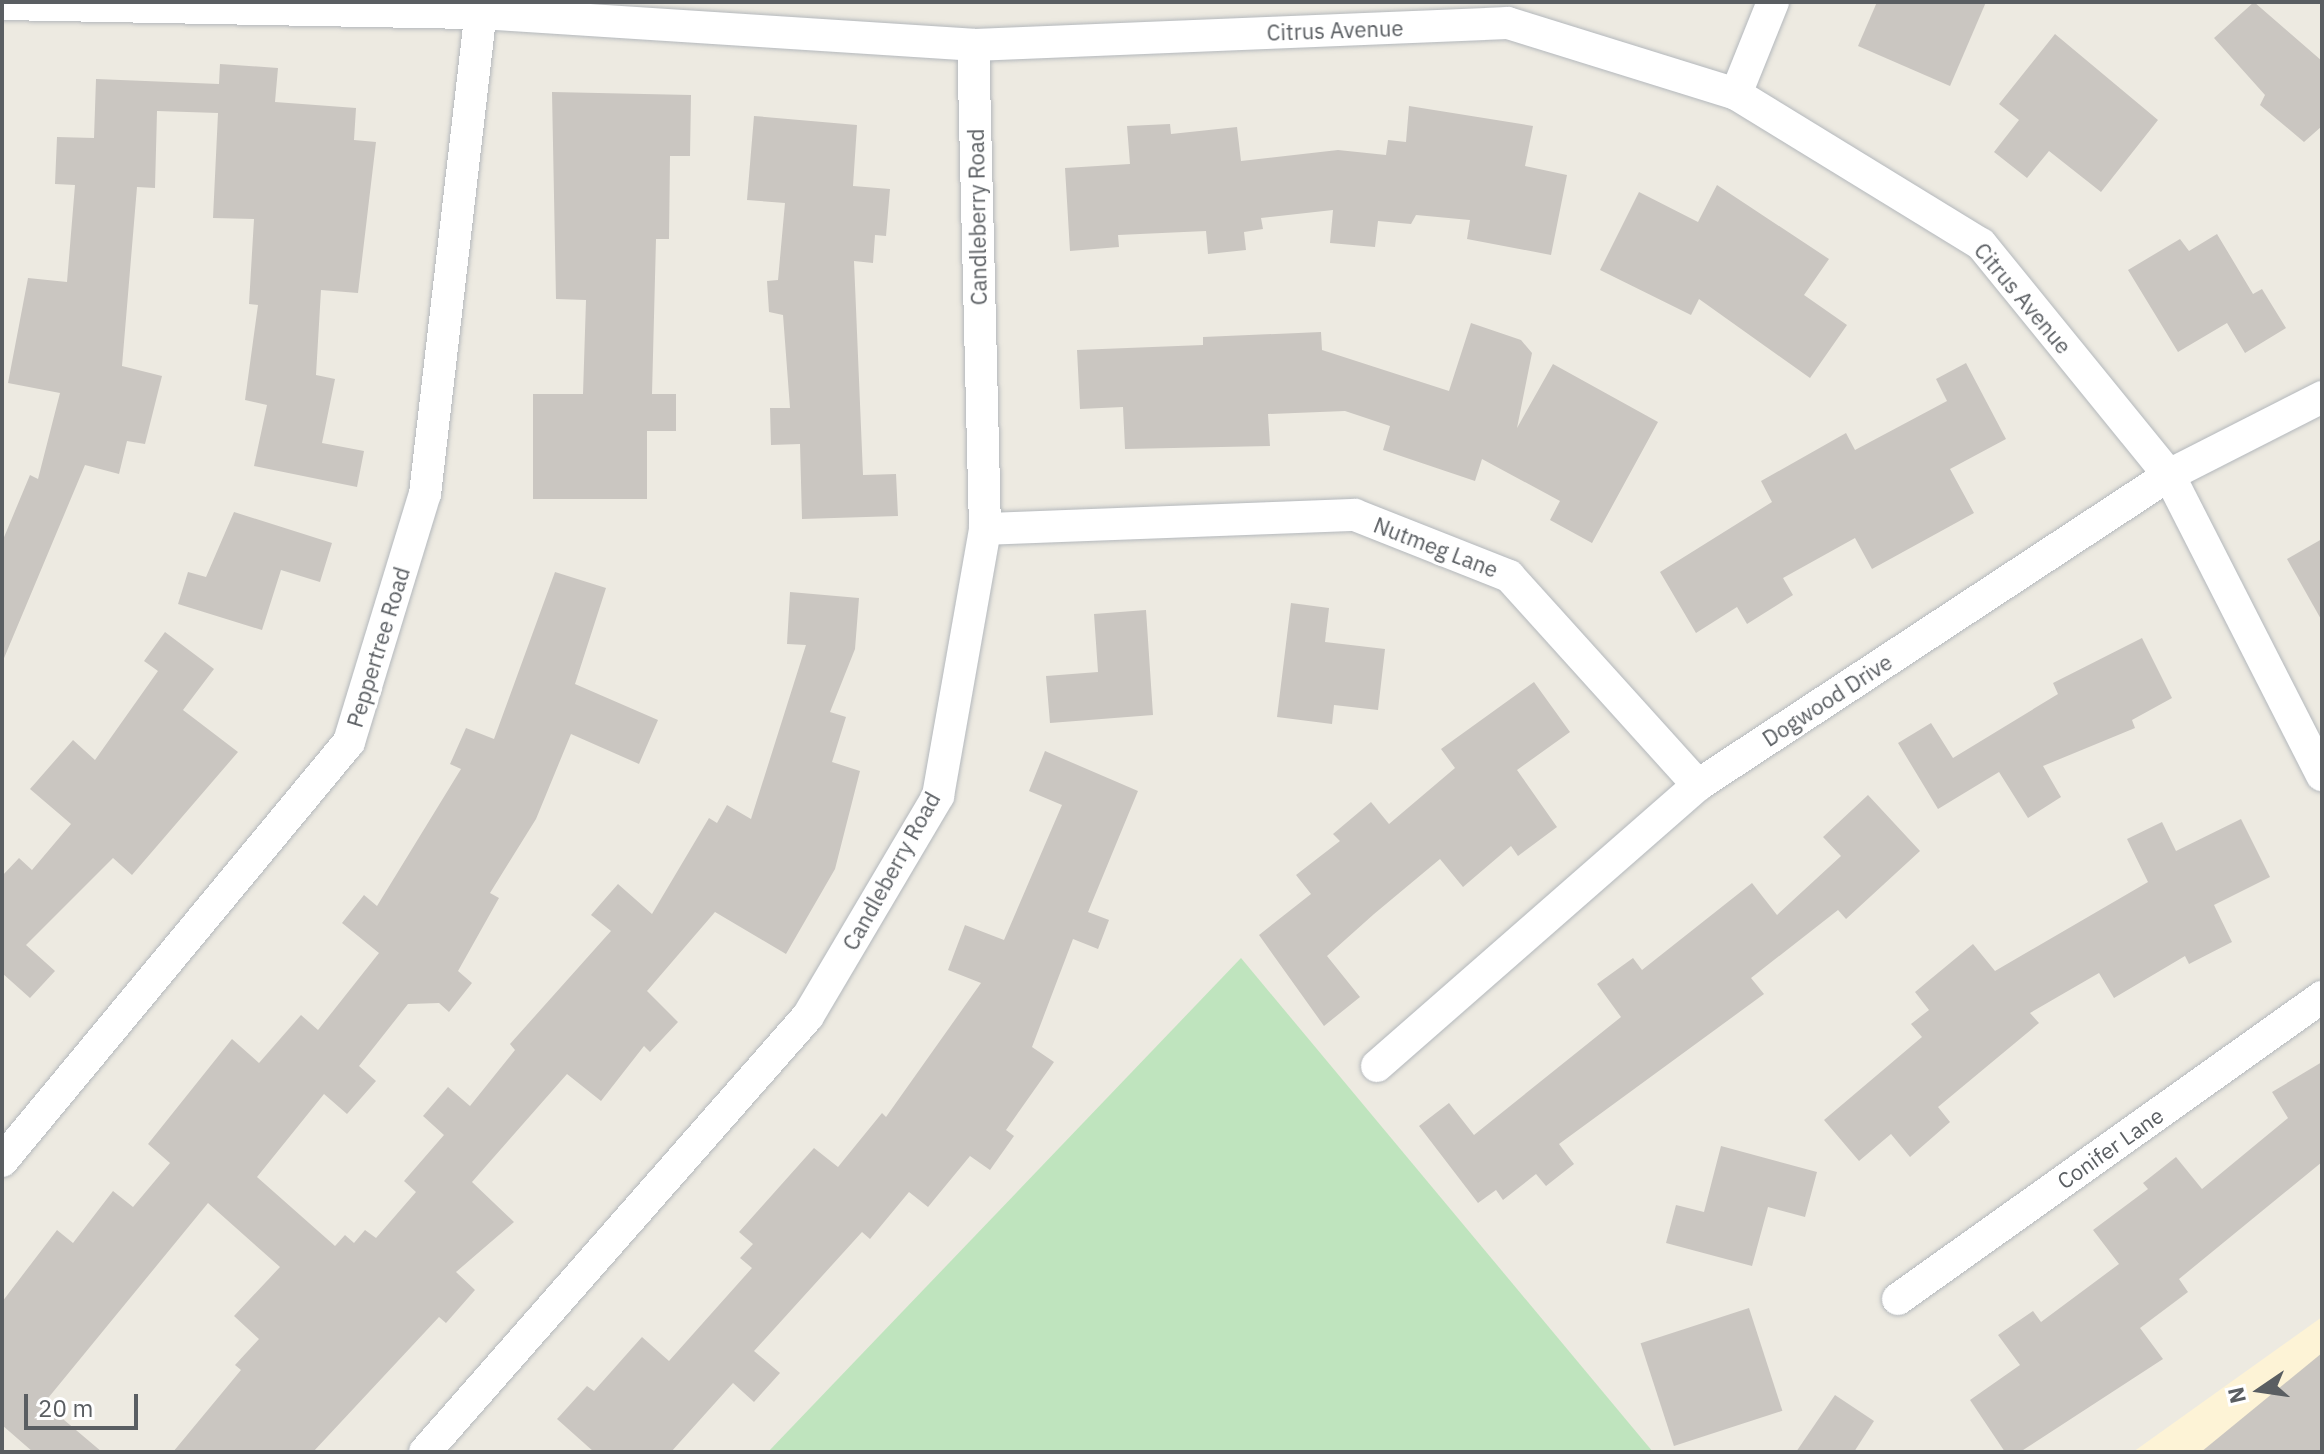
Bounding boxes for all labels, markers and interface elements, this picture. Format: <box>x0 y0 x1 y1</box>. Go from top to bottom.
street label: Citrus Avenue <box>1266 14 1404 46</box>
street label: Candleberry Road <box>962 128 992 306</box>
street label: Citrus Avenue <box>1969 237 2077 359</box>
street label: Nutmeg Lane <box>1370 511 1502 583</box>
street label: Peppertree Road <box>341 564 415 730</box>
street label: Dogwood Drive <box>1757 648 1897 752</box>
street label: Candleberry Road <box>837 787 945 955</box>
street label: Conifer Lane <box>2052 1102 2168 1194</box>
north arrow <box>2220 1350 2300 1430</box>
scale bar <box>28 1378 142 1428</box>
text: N <box>2220 1384 2252 1407</box>
text: 20 m <box>38 1392 93 1424</box>

